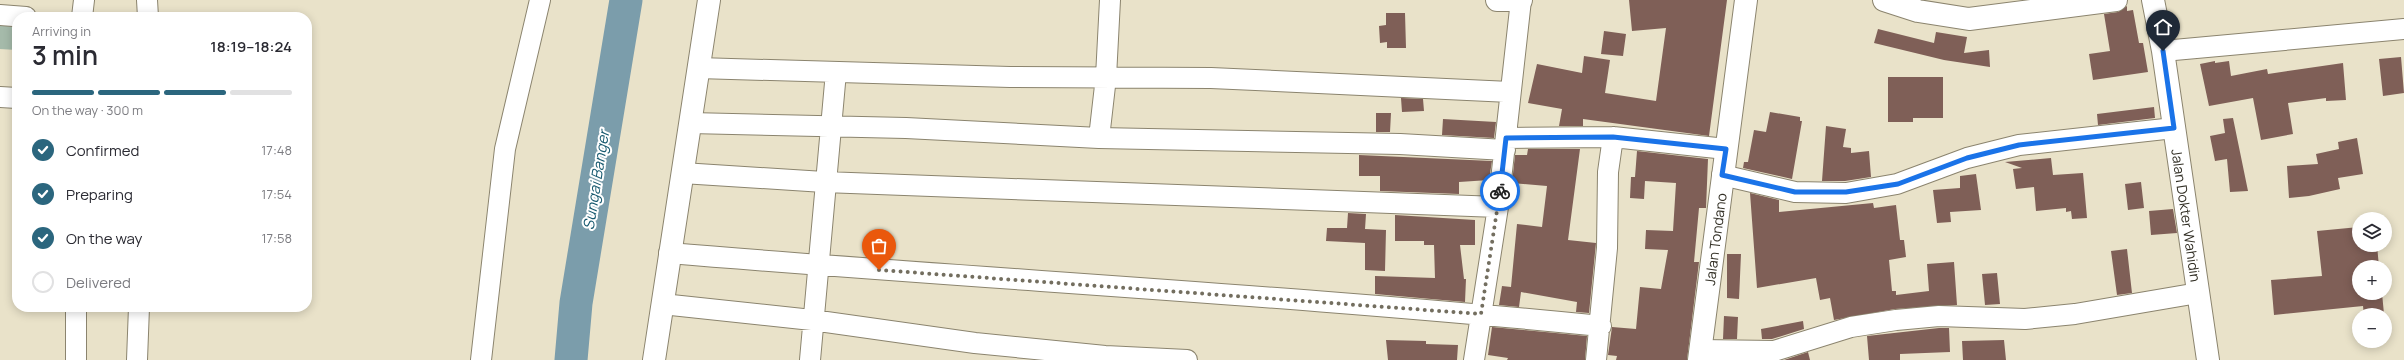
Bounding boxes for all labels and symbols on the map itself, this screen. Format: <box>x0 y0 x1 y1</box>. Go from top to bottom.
pin <box>2146 10 2180 51</box>
water label: Sungai Banger <box>578 126 615 231</box>
street label: Jalan Dokter Wahidin <box>2168 147 2206 283</box>
courier <box>1480 171 1520 211</box>
street label: Jalan Tondano <box>1699 192 1730 286</box>
pin <box>862 229 896 270</box>

